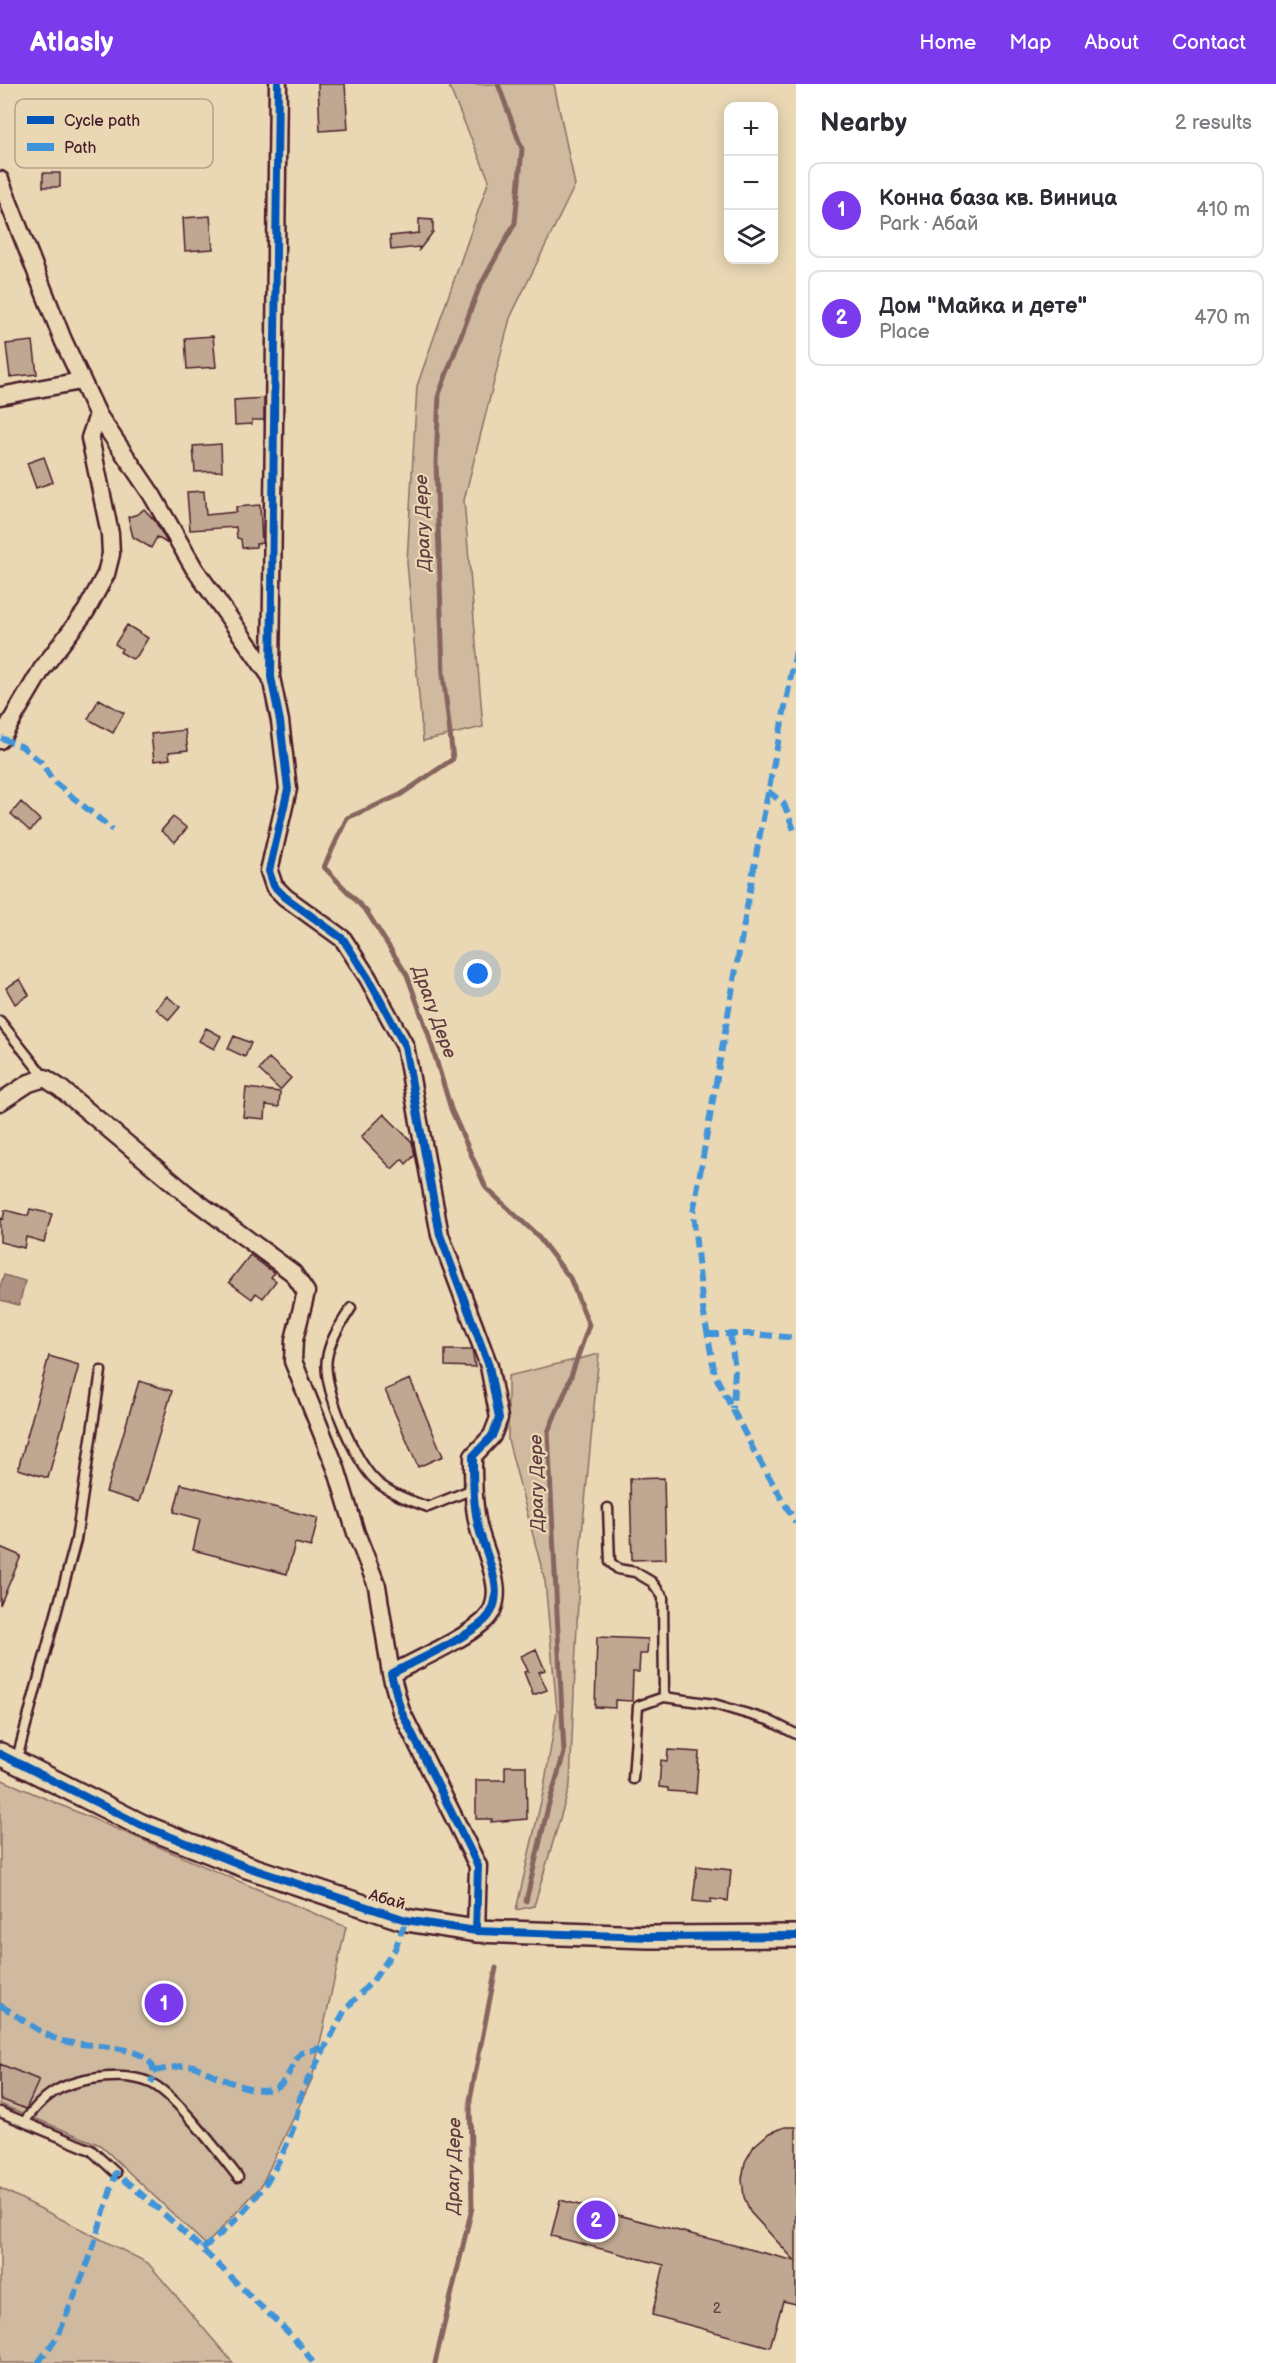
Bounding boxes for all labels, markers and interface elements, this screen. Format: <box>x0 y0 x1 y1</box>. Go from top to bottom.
text: Atlasly <box>30 26 113 59</box>
text: Home <box>919 30 976 55</box>
text: Map <box>1009 30 1051 55</box>
text: About <box>1084 30 1139 55</box>
text: Contact <box>1172 30 1246 55</box>
legend <box>15 99 213 168</box>
map controls <box>724 102 778 264</box>
button: + <box>724 102 778 156</box>
text: Nearby <box>820 108 907 139</box>
text: 2 results <box>1175 111 1252 135</box>
text: Cycle path <box>64 112 140 131</box>
text: Path <box>64 139 96 158</box>
button: − <box>724 156 778 210</box>
text: Конна база кв. Виница <box>879 185 1117 212</box>
text: 1 <box>837 198 846 222</box>
text: 410 m <box>1196 198 1250 222</box>
button: layers <box>724 210 778 264</box>
text: Park · Абай <box>879 212 978 236</box>
text: Дом "Майка и дете" <box>879 293 1087 320</box>
text: 2 <box>836 306 847 330</box>
text: 470 m <box>1194 306 1250 330</box>
text: Place <box>879 320 930 344</box>
water label: Драгу Дере <box>411 474 435 573</box>
your location <box>463 959 492 988</box>
water label: Драгу Дере <box>407 962 460 1061</box>
water label: Драгу Дере <box>526 1434 548 1533</box>
street label: Абай <box>366 1885 407 1915</box>
pin: 1 <box>144 1980 184 2026</box>
water label: Драгу Дере <box>443 2117 465 2216</box>
pin: 2 <box>576 2198 616 2242</box>
house number: 2 <box>713 2300 722 2317</box>

